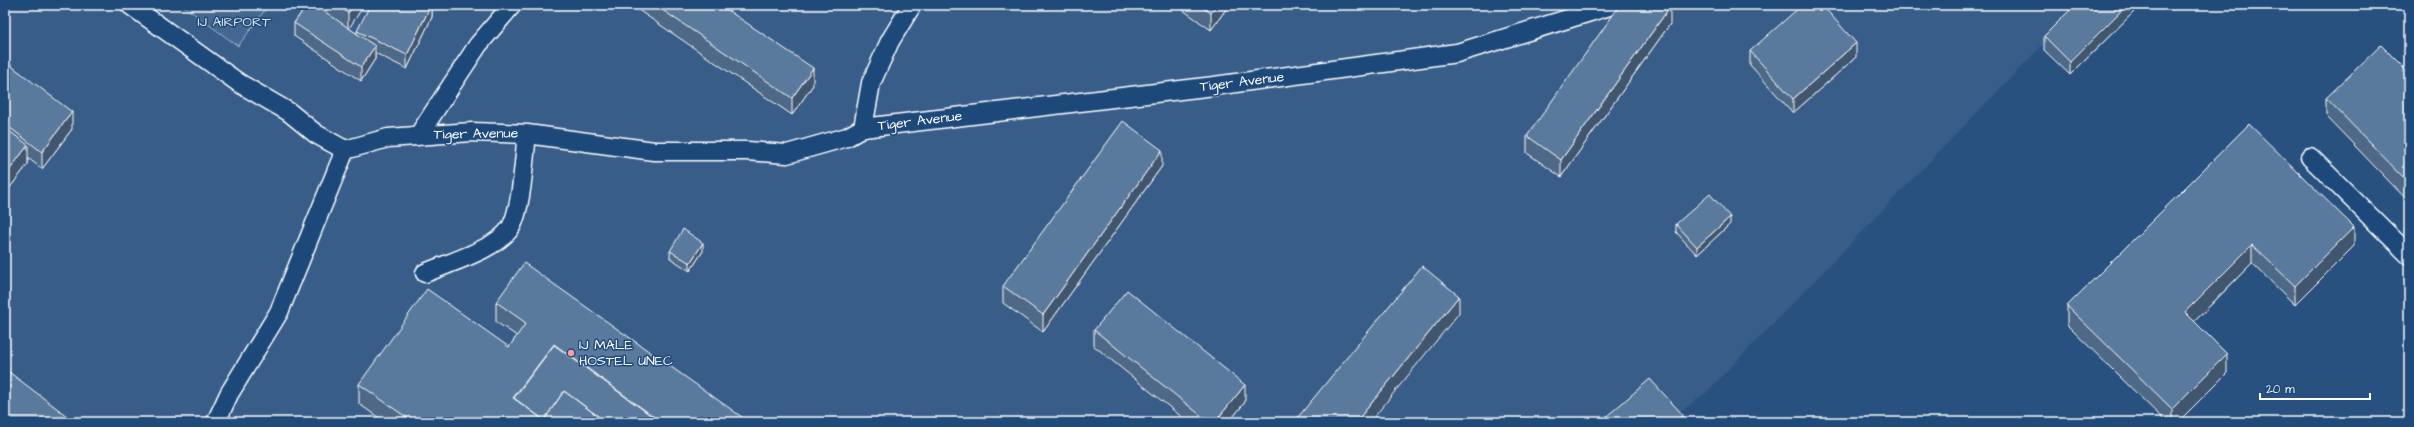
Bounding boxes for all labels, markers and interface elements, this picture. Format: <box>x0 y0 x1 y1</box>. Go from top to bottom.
park label: IJ AIRPORT <box>197 12 271 32</box>
street label: Tiger Avenue <box>1199 67 1286 97</box>
street label: Tiger Avenue <box>877 106 964 136</box>
street label: Tiger Avenue <box>434 123 519 145</box>
place label: IJ MALE HOSTEL UNEC <box>579 335 673 371</box>
marker: IJ MALE HOSTEL UNEC <box>566 348 576 358</box>
scale bar <box>2260 375 2370 401</box>
text: 20 m <box>2266 381 2295 398</box>

